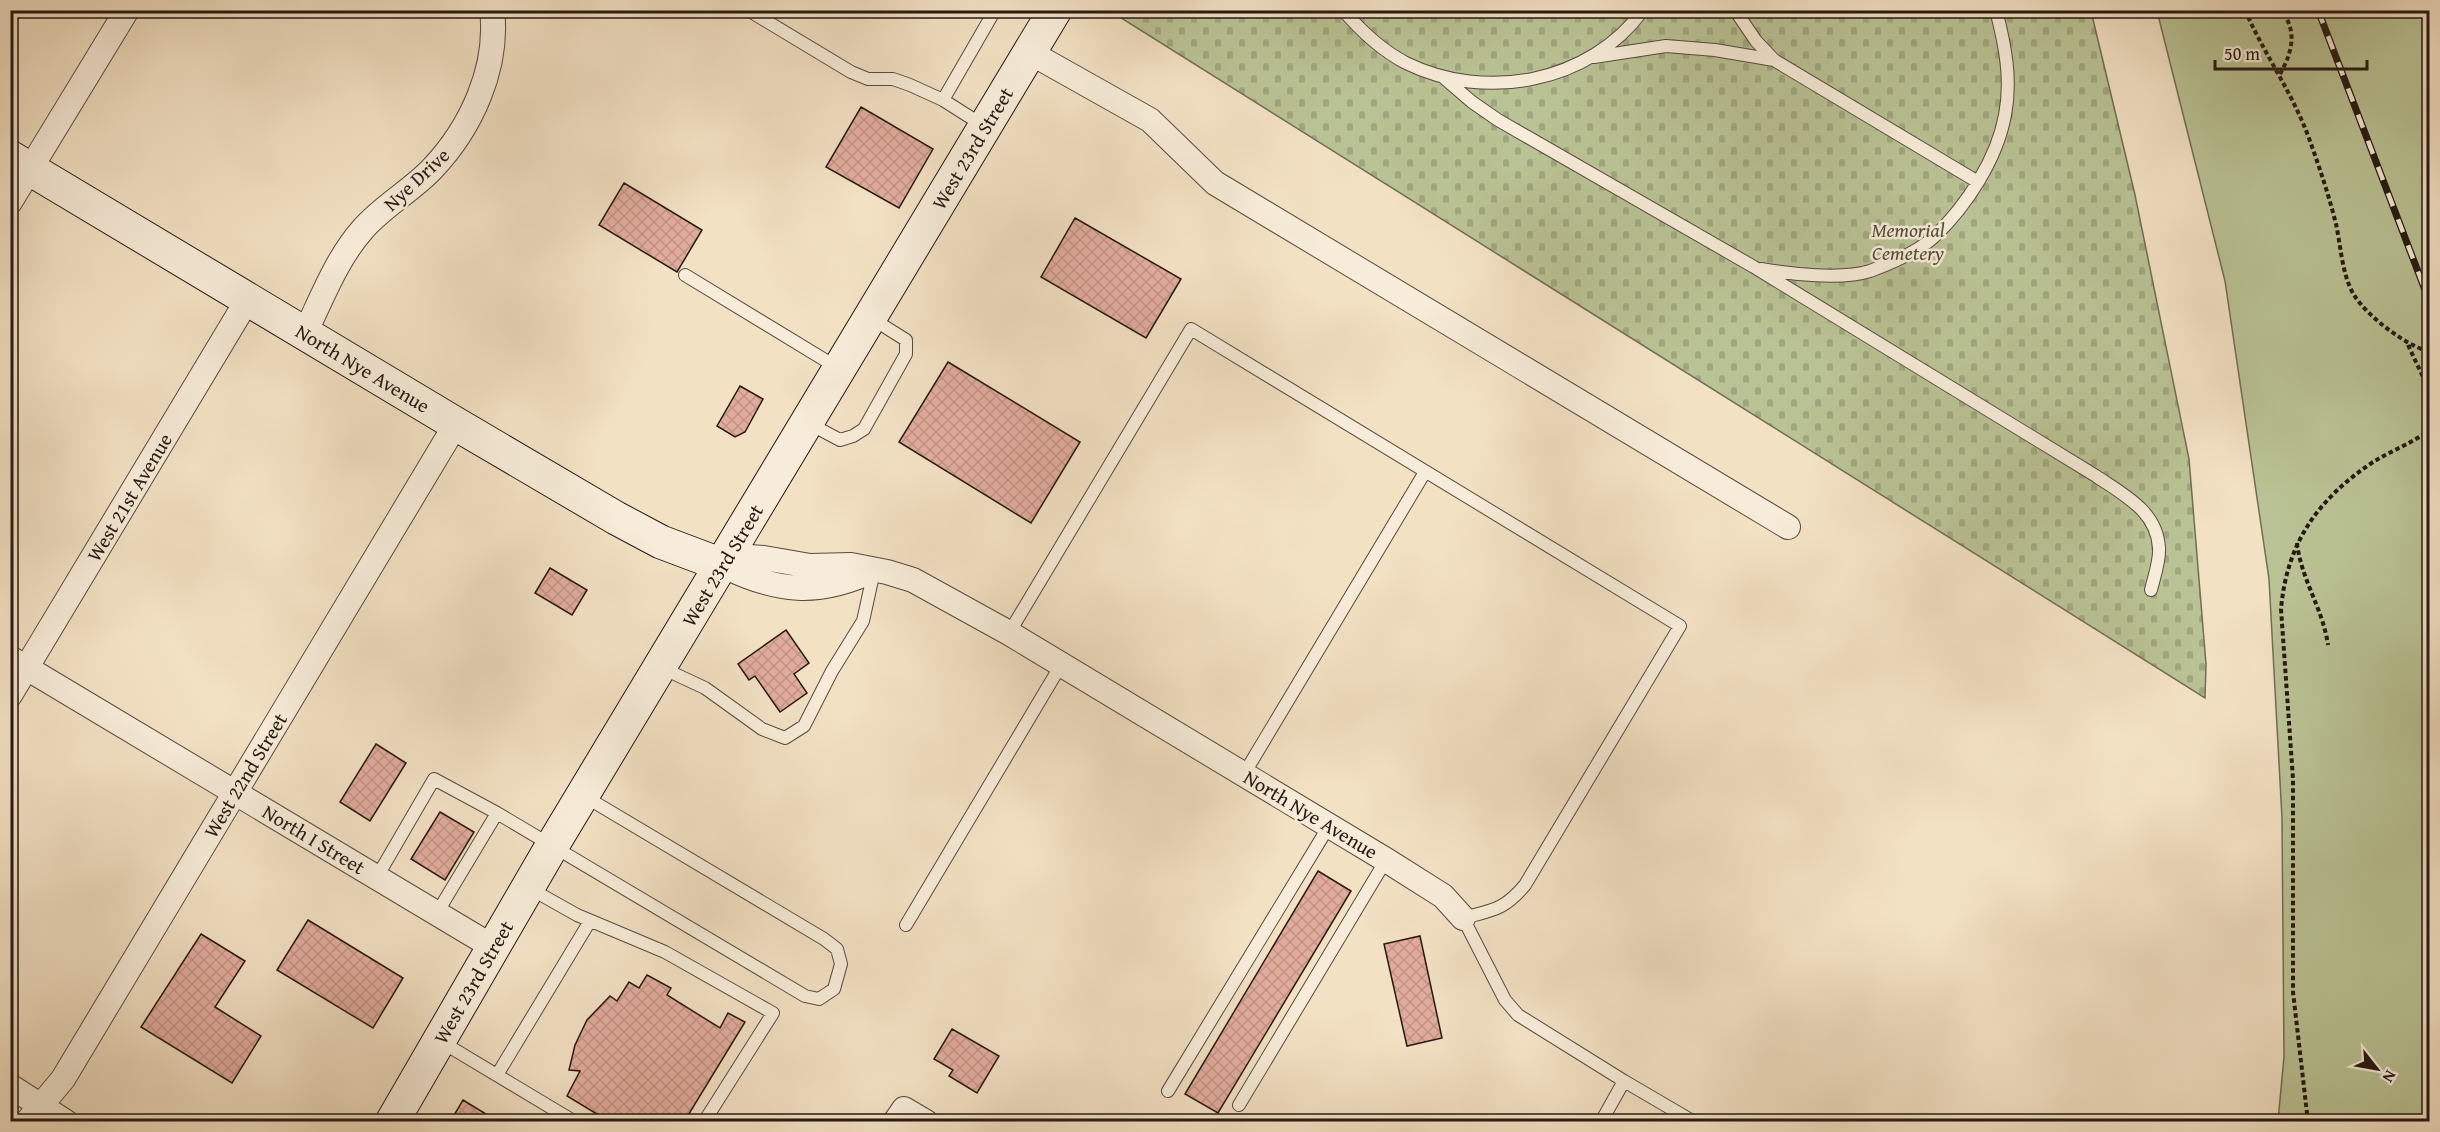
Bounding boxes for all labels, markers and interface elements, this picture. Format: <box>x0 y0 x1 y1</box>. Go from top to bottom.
scale bar <box>2215 33 2366 71</box>
text: 50 m <box>2224 40 2260 67</box>
street label: West 23rd Street <box>924 81 1020 215</box>
street label: Nye Drive <box>376 141 456 217</box>
park label: Memorial Cemetery <box>1871 215 1945 267</box>
street label: North Nye Avenue <box>290 316 436 420</box>
street label: West 21st Avenue <box>79 427 179 567</box>
street label: West 23rd Street <box>674 498 770 632</box>
street label: West 22nd Street <box>196 707 294 843</box>
street label: North Nye Avenue <box>1238 762 1384 866</box>
street label: North I Street <box>257 797 371 881</box>
street label: West 23rd Street <box>426 915 520 1049</box>
north arrow <box>2347 1039 2407 1099</box>
text: N <box>2377 1066 2403 1088</box>

